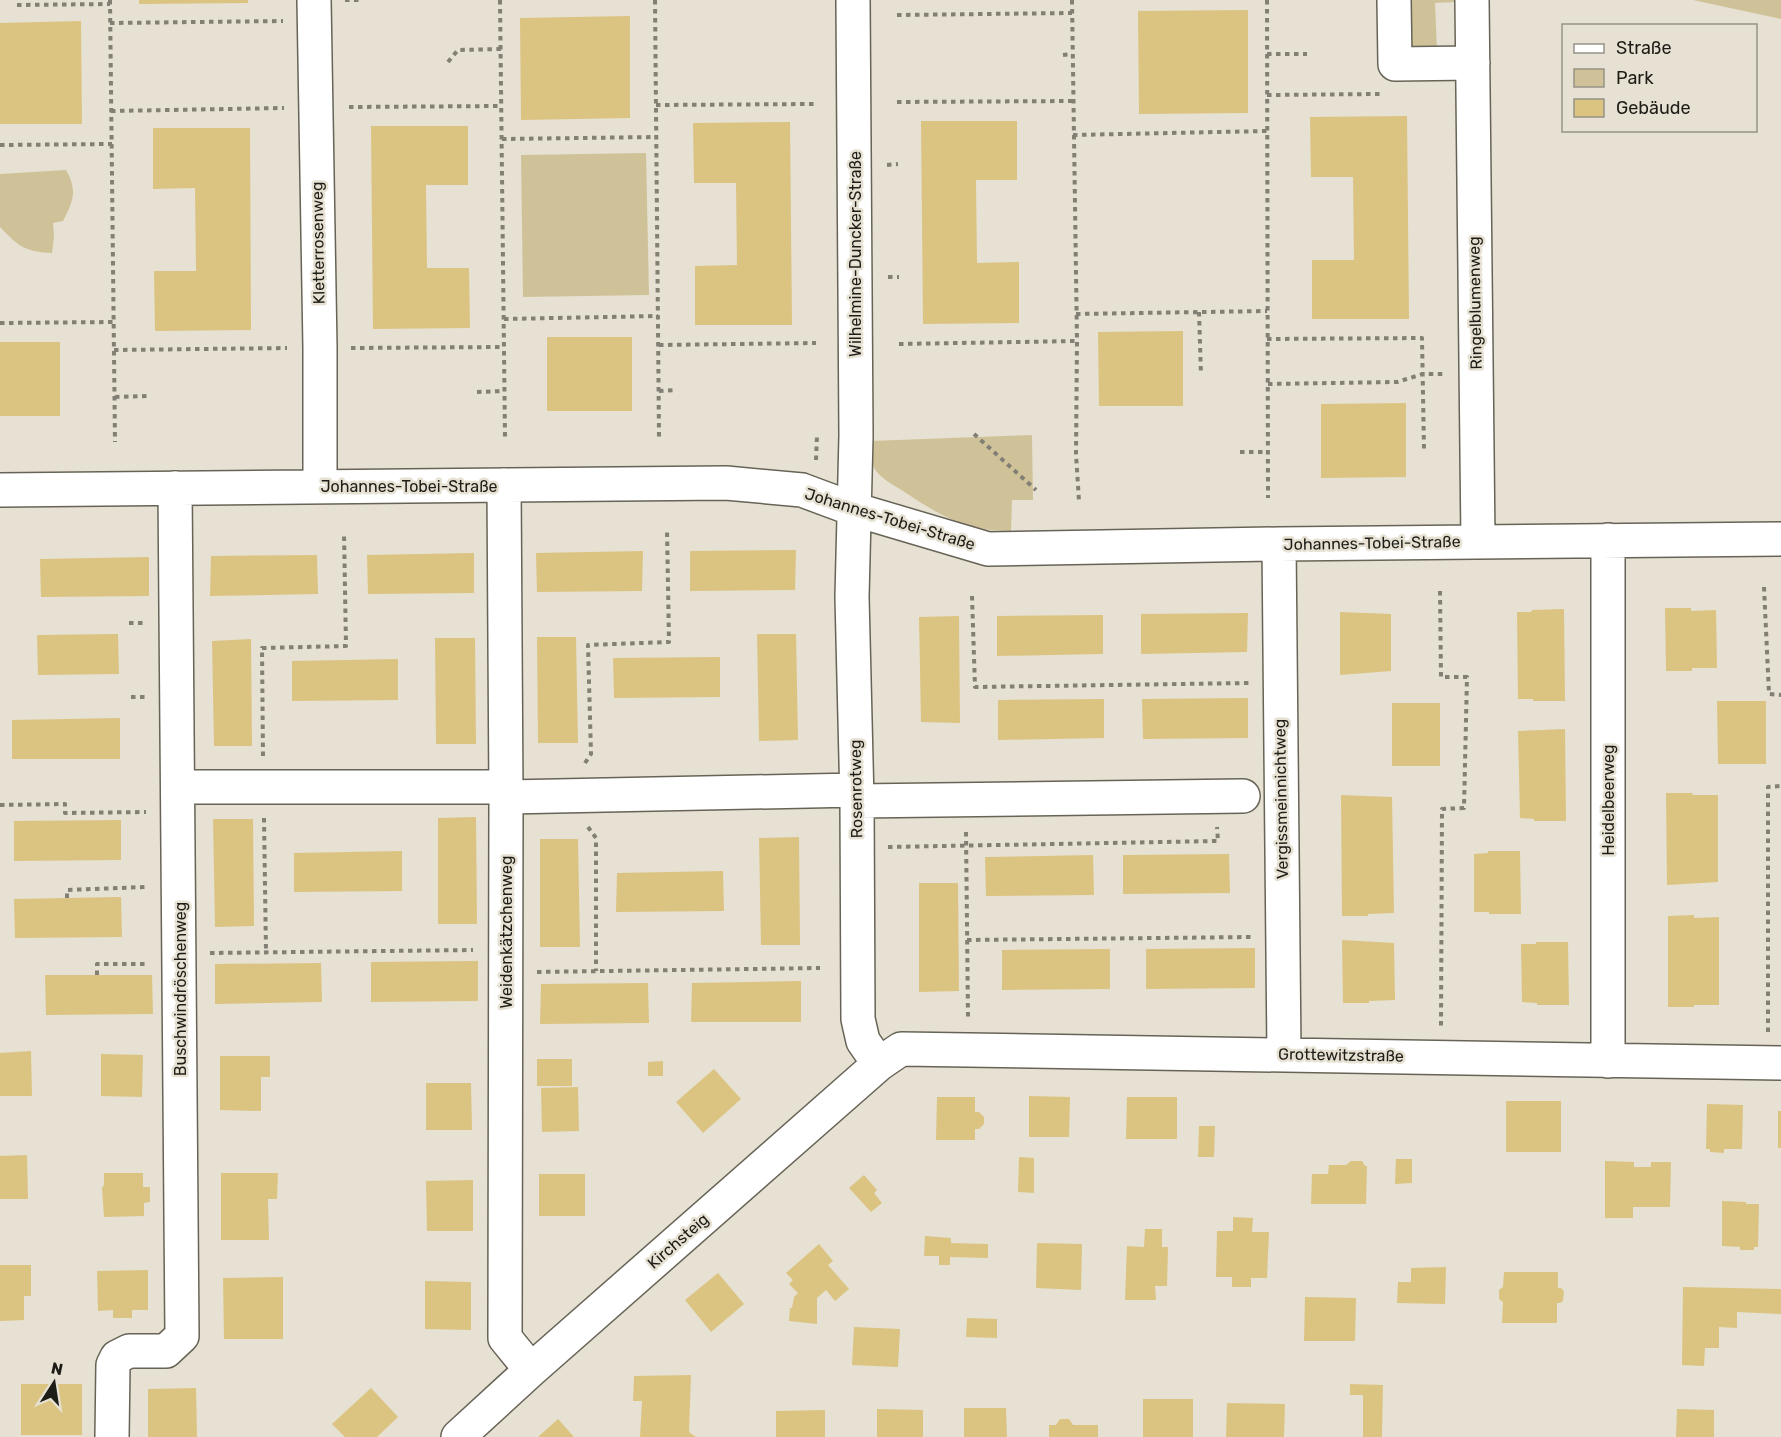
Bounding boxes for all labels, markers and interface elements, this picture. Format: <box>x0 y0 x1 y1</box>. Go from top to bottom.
legend <box>1562 24 1757 132</box>
text: Straße <box>1616 37 1672 59</box>
text: Park <box>1616 67 1654 89</box>
text: Gebäude <box>1616 97 1691 119</box>
street label: Wilhelmine-Duncker-Straße <box>846 151 865 357</box>
street label: Kletterrosenweg <box>307 181 329 305</box>
street label: Ringelblumenweg <box>1464 236 1486 370</box>
street label: Johannes-Tobei-Straße <box>320 477 498 496</box>
street label: Johannes-Tobei-Straße <box>803 484 977 554</box>
street label: Johannes-Tobei-Straße <box>1283 532 1461 554</box>
street label: Vergissmeinnichtweg <box>1270 719 1292 879</box>
street label: Rosenrotweg <box>846 739 866 839</box>
street label: Heidelbeerweg <box>1599 744 1618 856</box>
street label: Weidenkätzchenweg <box>497 856 516 1008</box>
street label: Buschwindröschenweg <box>171 902 190 1076</box>
street label: Grottewitzstraße <box>1278 1044 1404 1066</box>
street label: Kirchsteig <box>644 1209 712 1273</box>
north arrow <box>24 1353 84 1413</box>
text: N <box>49 1358 65 1379</box>

